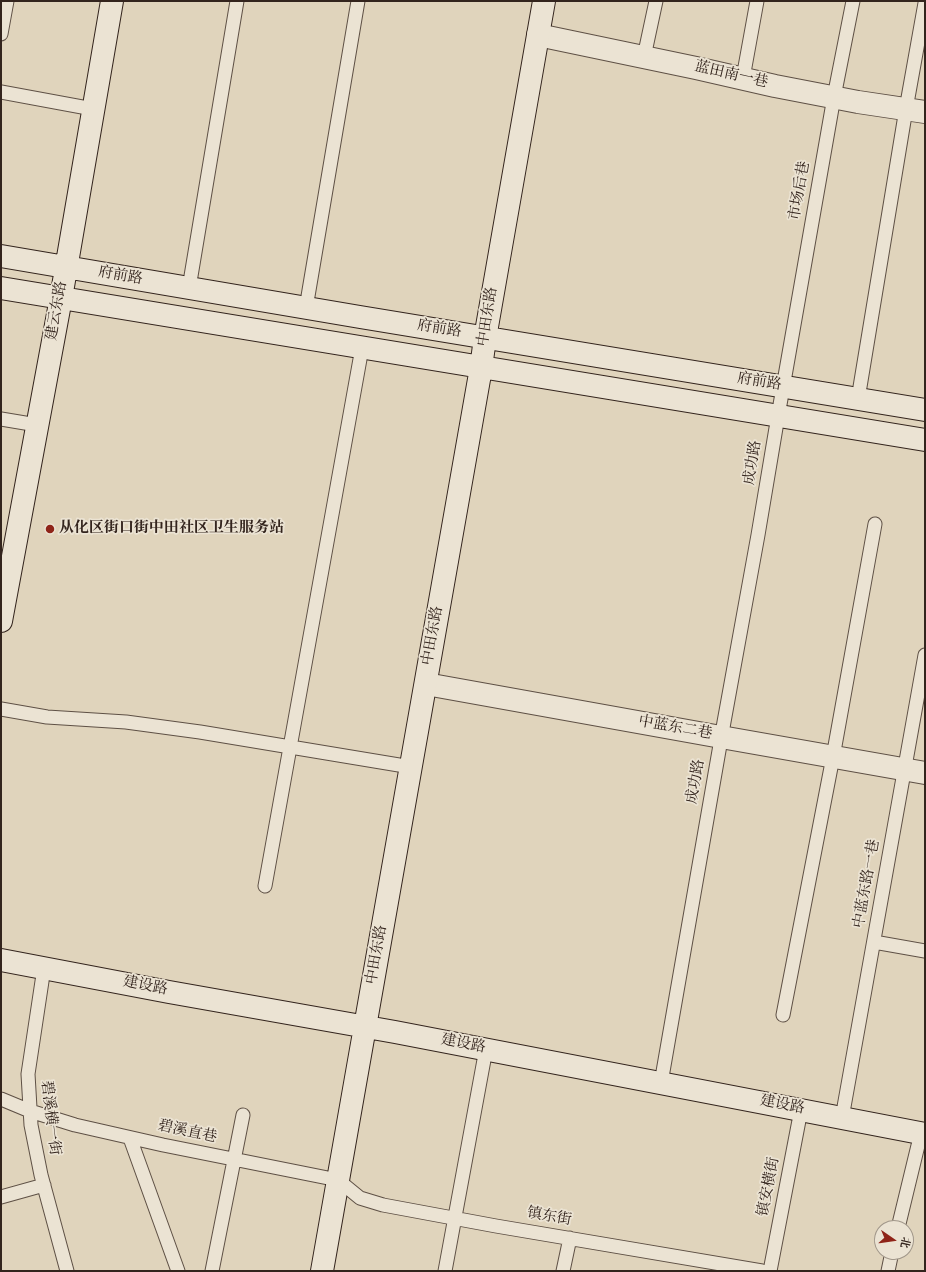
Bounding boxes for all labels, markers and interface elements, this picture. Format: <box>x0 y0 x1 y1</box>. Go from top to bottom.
street label: 蓝田南一巷 <box>692 59 770 93</box>
street label: 市场后巷 <box>787 160 815 222</box>
street label: 府前路 <box>96 264 144 290</box>
street label: 建云东路 <box>44 280 72 342</box>
street label: 中田东路 <box>475 286 503 348</box>
street label: 府前路 <box>415 318 463 342</box>
street label: 府前路 <box>735 371 783 395</box>
street label: 成功路 <box>742 439 766 487</box>
place label: 从化区街口街中田社区卫生服务站 <box>59 520 284 538</box>
marker: 从化区街口街中田社区卫生服务站 <box>44 523 56 535</box>
street label: 中田东路 <box>420 605 448 667</box>
street label: 中蓝东二巷 <box>637 714 713 744</box>
street label: 成功路 <box>684 758 710 806</box>
street label: 中蓝东路一巷 <box>851 838 885 930</box>
street label: 中田东路 <box>364 924 392 986</box>
street label: 建设路 <box>121 974 169 1000</box>
street label: 建设路 <box>439 1032 487 1058</box>
street label: 碧溪横一街 <box>35 1080 63 1156</box>
street label: 建设路 <box>758 1093 806 1119</box>
street label: 碧溪直巷 <box>156 1118 218 1148</box>
street label: 镇安横街 <box>755 1156 785 1218</box>
street label: 镇东街 <box>525 1205 573 1231</box>
north arrow <box>874 1220 914 1260</box>
text: 北 <box>896 1235 914 1250</box>

